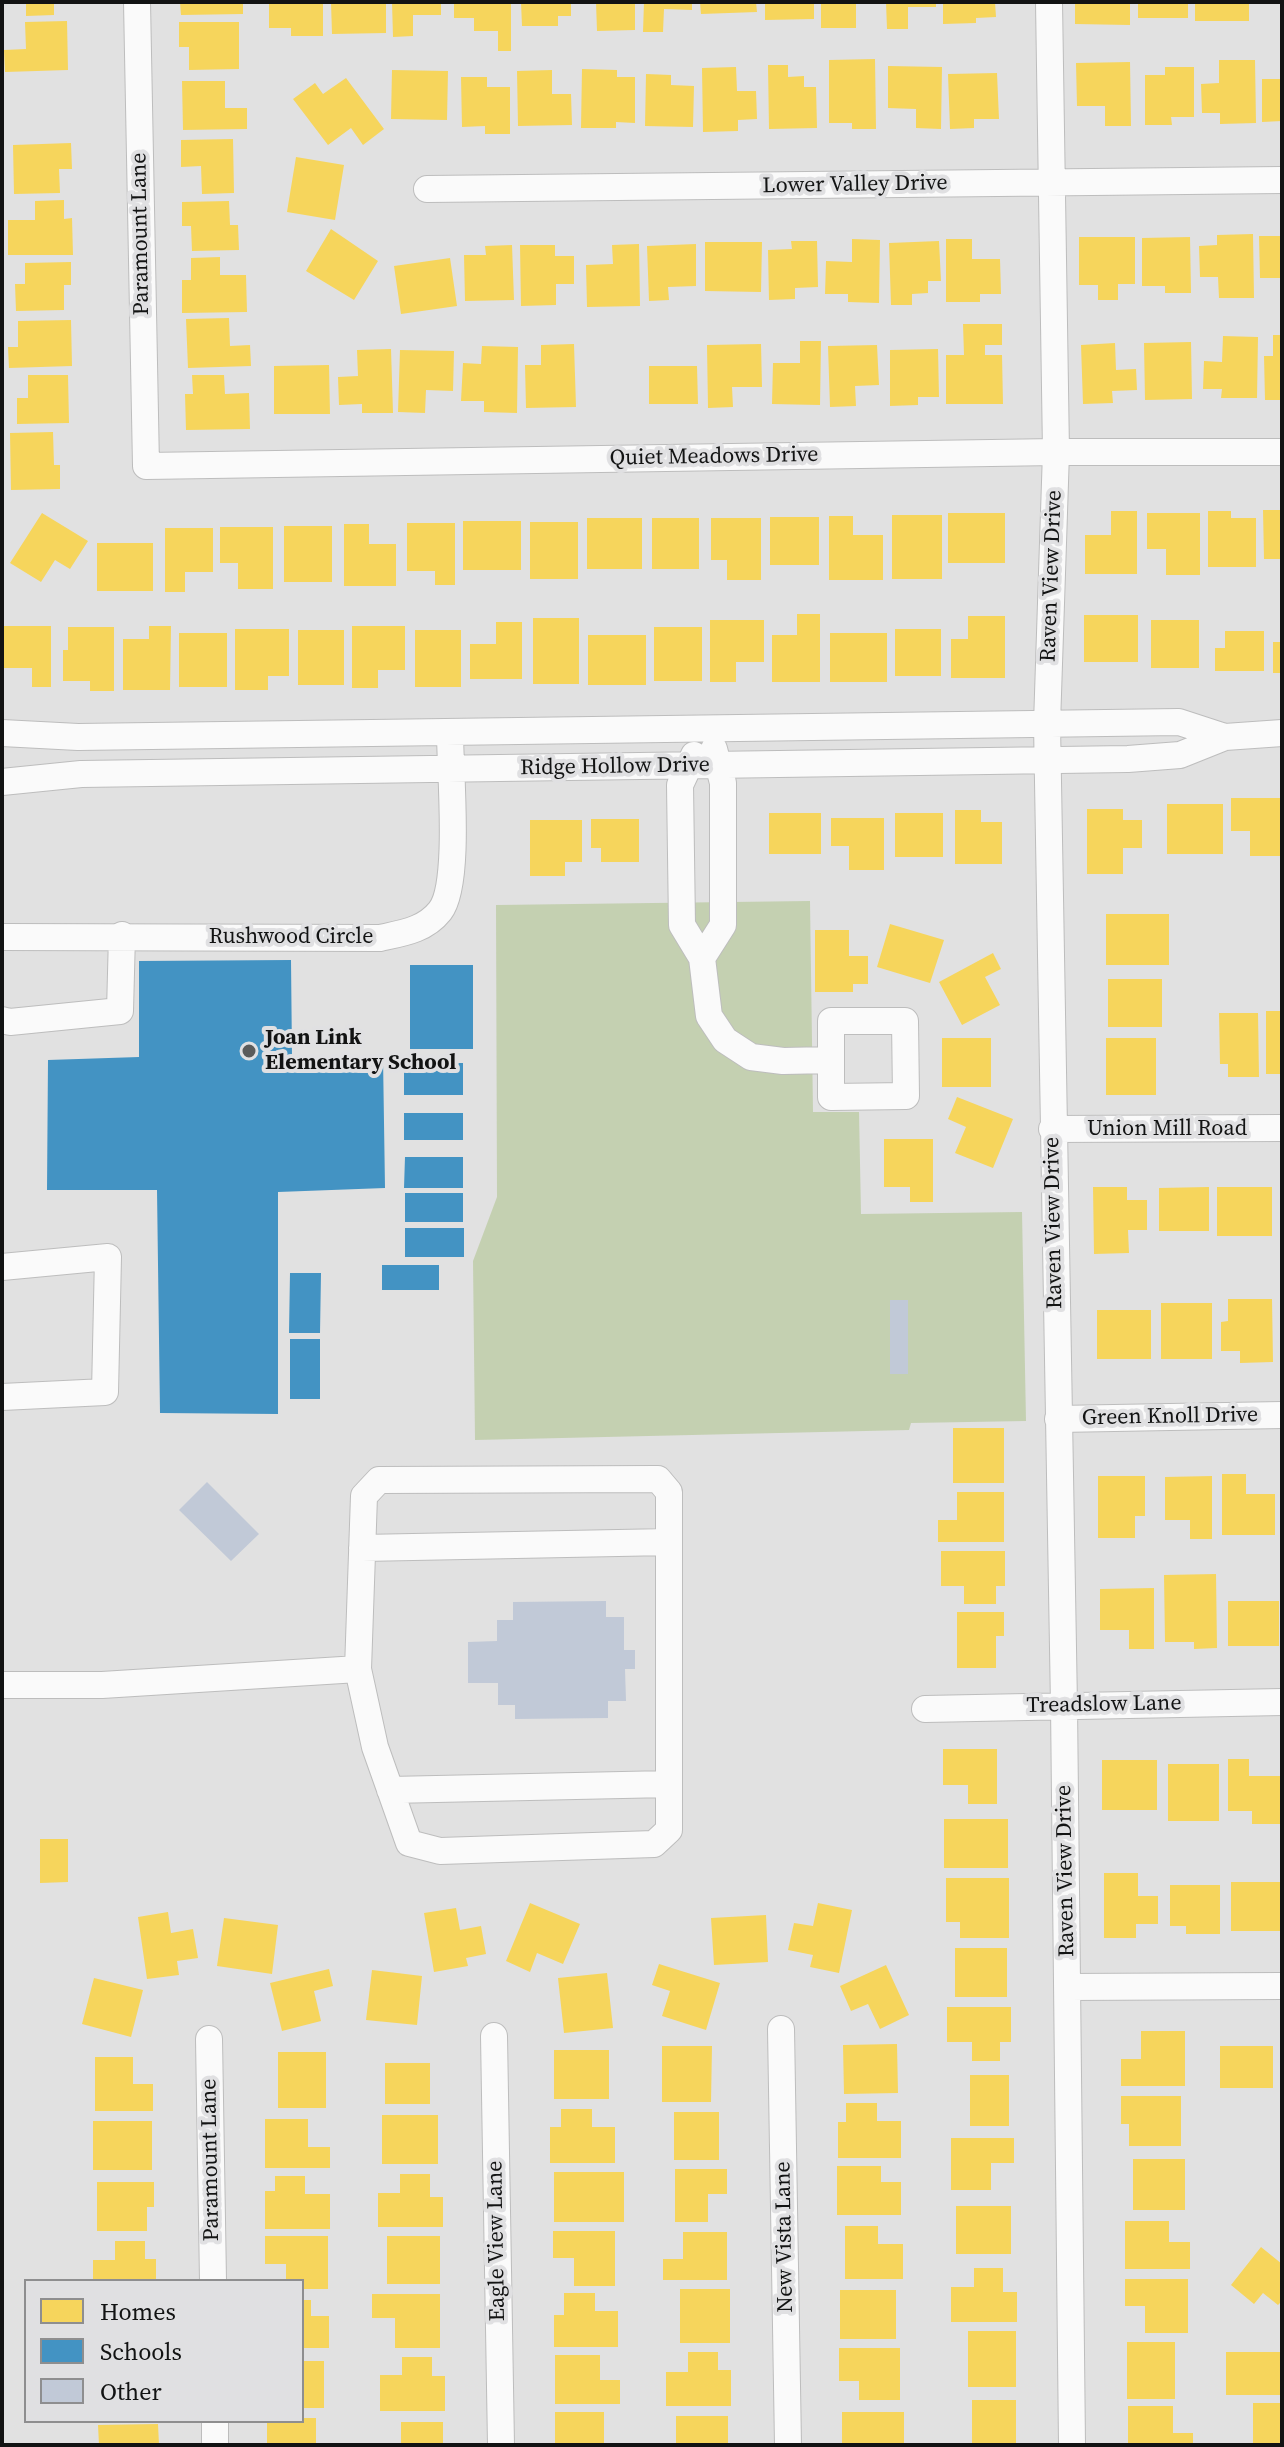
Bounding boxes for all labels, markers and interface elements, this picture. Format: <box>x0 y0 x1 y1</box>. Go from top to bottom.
street label: Paramount Lane <box>126 152 156 316</box>
street label: Lower Valley Drive <box>762 170 948 200</box>
street label: Quiet Meadows Drive <box>609 442 819 472</box>
street label: Raven View Drive <box>1036 490 1068 662</box>
street label: Ridge Hollow Drive <box>520 752 710 782</box>
street label: Rushwood Circle <box>209 924 373 950</box>
place label: Joan Link Elementary School <box>265 1025 456 1076</box>
marker: Joan Link Elementary School <box>240 1042 258 1060</box>
street label: Union Mill Road <box>1087 1116 1247 1142</box>
street label: Raven View Drive <box>1039 1137 1069 1309</box>
street label: Green Knoll Drive <box>1082 1402 1258 1432</box>
street label: Treadslow Lane <box>1026 1690 1182 1720</box>
street label: Raven View Drive <box>1051 1785 1081 1957</box>
street label: Paramount Lane <box>196 2078 226 2242</box>
street label: Eagle View Lane <box>482 2160 512 2322</box>
street label: New Vista Lane <box>770 2161 800 2313</box>
legend <box>24 2279 304 2423</box>
text: Homes <box>100 2295 176 2328</box>
text: Schools <box>100 2335 182 2368</box>
text: Other <box>100 2375 162 2408</box>

